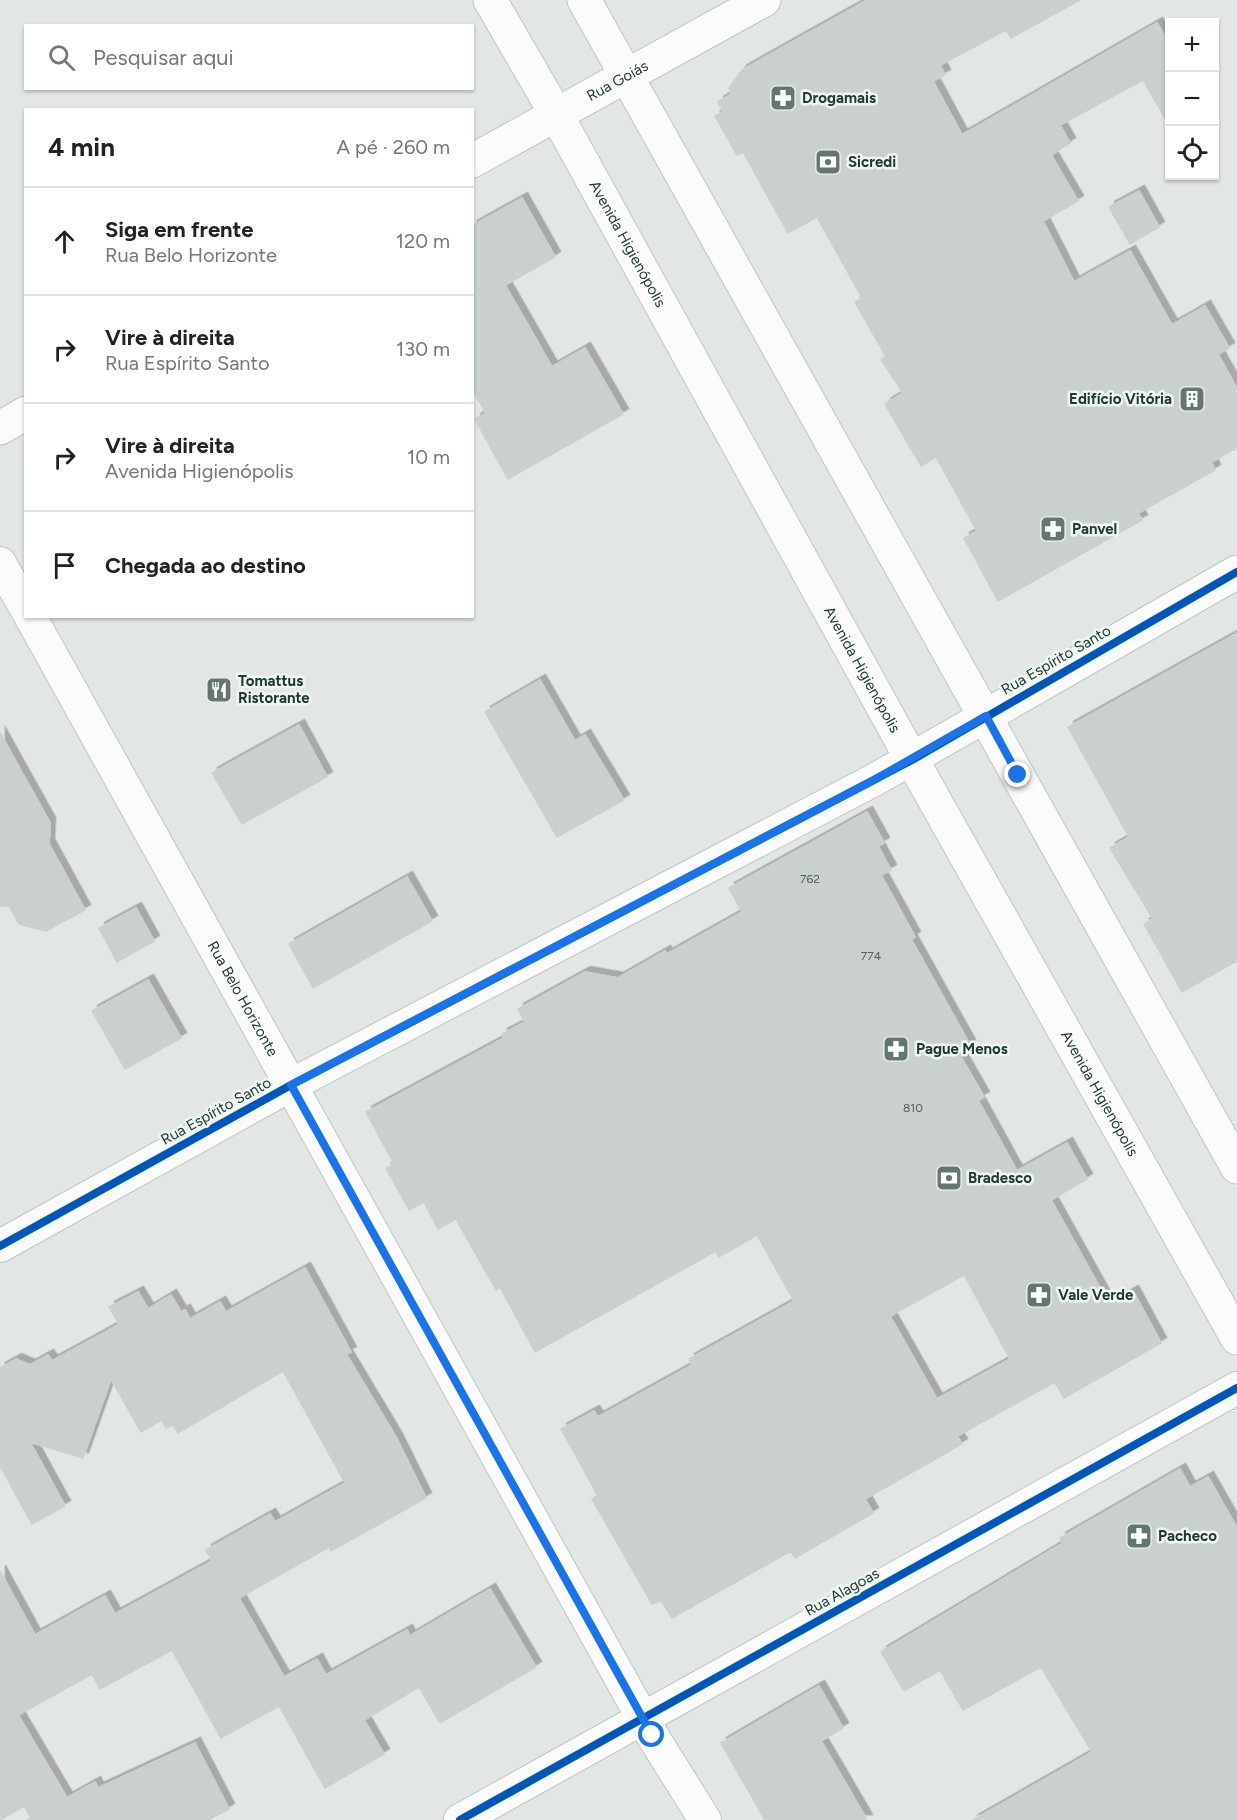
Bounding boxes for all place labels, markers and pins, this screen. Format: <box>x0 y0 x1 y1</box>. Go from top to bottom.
pharmacy icon: Drogamais <box>768 83 798 113</box>
place label: Drogamais <box>802 89 876 107</box>
bank icon: Sicredi <box>813 147 843 177</box>
place label: Sicredi <box>848 153 896 171</box>
building icon: Edifício Vitória <box>1177 384 1207 414</box>
place label: Edifício Vitória <box>1069 390 1172 408</box>
pharmacy icon: Panvel <box>1038 514 1068 544</box>
place label: Panvel <box>1072 520 1117 538</box>
place label: Tomattus Ristorante <box>238 672 310 707</box>
restaurant icon: Tomattus Ristorante <box>204 675 234 705</box>
pharmacy icon: Pague Menos <box>881 1034 911 1064</box>
place label: Pague Menos <box>916 1040 1008 1058</box>
bank icon: Bradesco <box>934 1163 964 1193</box>
place label: Bradesco <box>968 1169 1032 1187</box>
pharmacy icon: Vale Verde <box>1024 1280 1054 1310</box>
place label: Vale Verde <box>1058 1286 1134 1304</box>
pharmacy icon: Pacheco <box>1124 1521 1154 1551</box>
place label: Pacheco <box>1158 1527 1217 1545</box>

